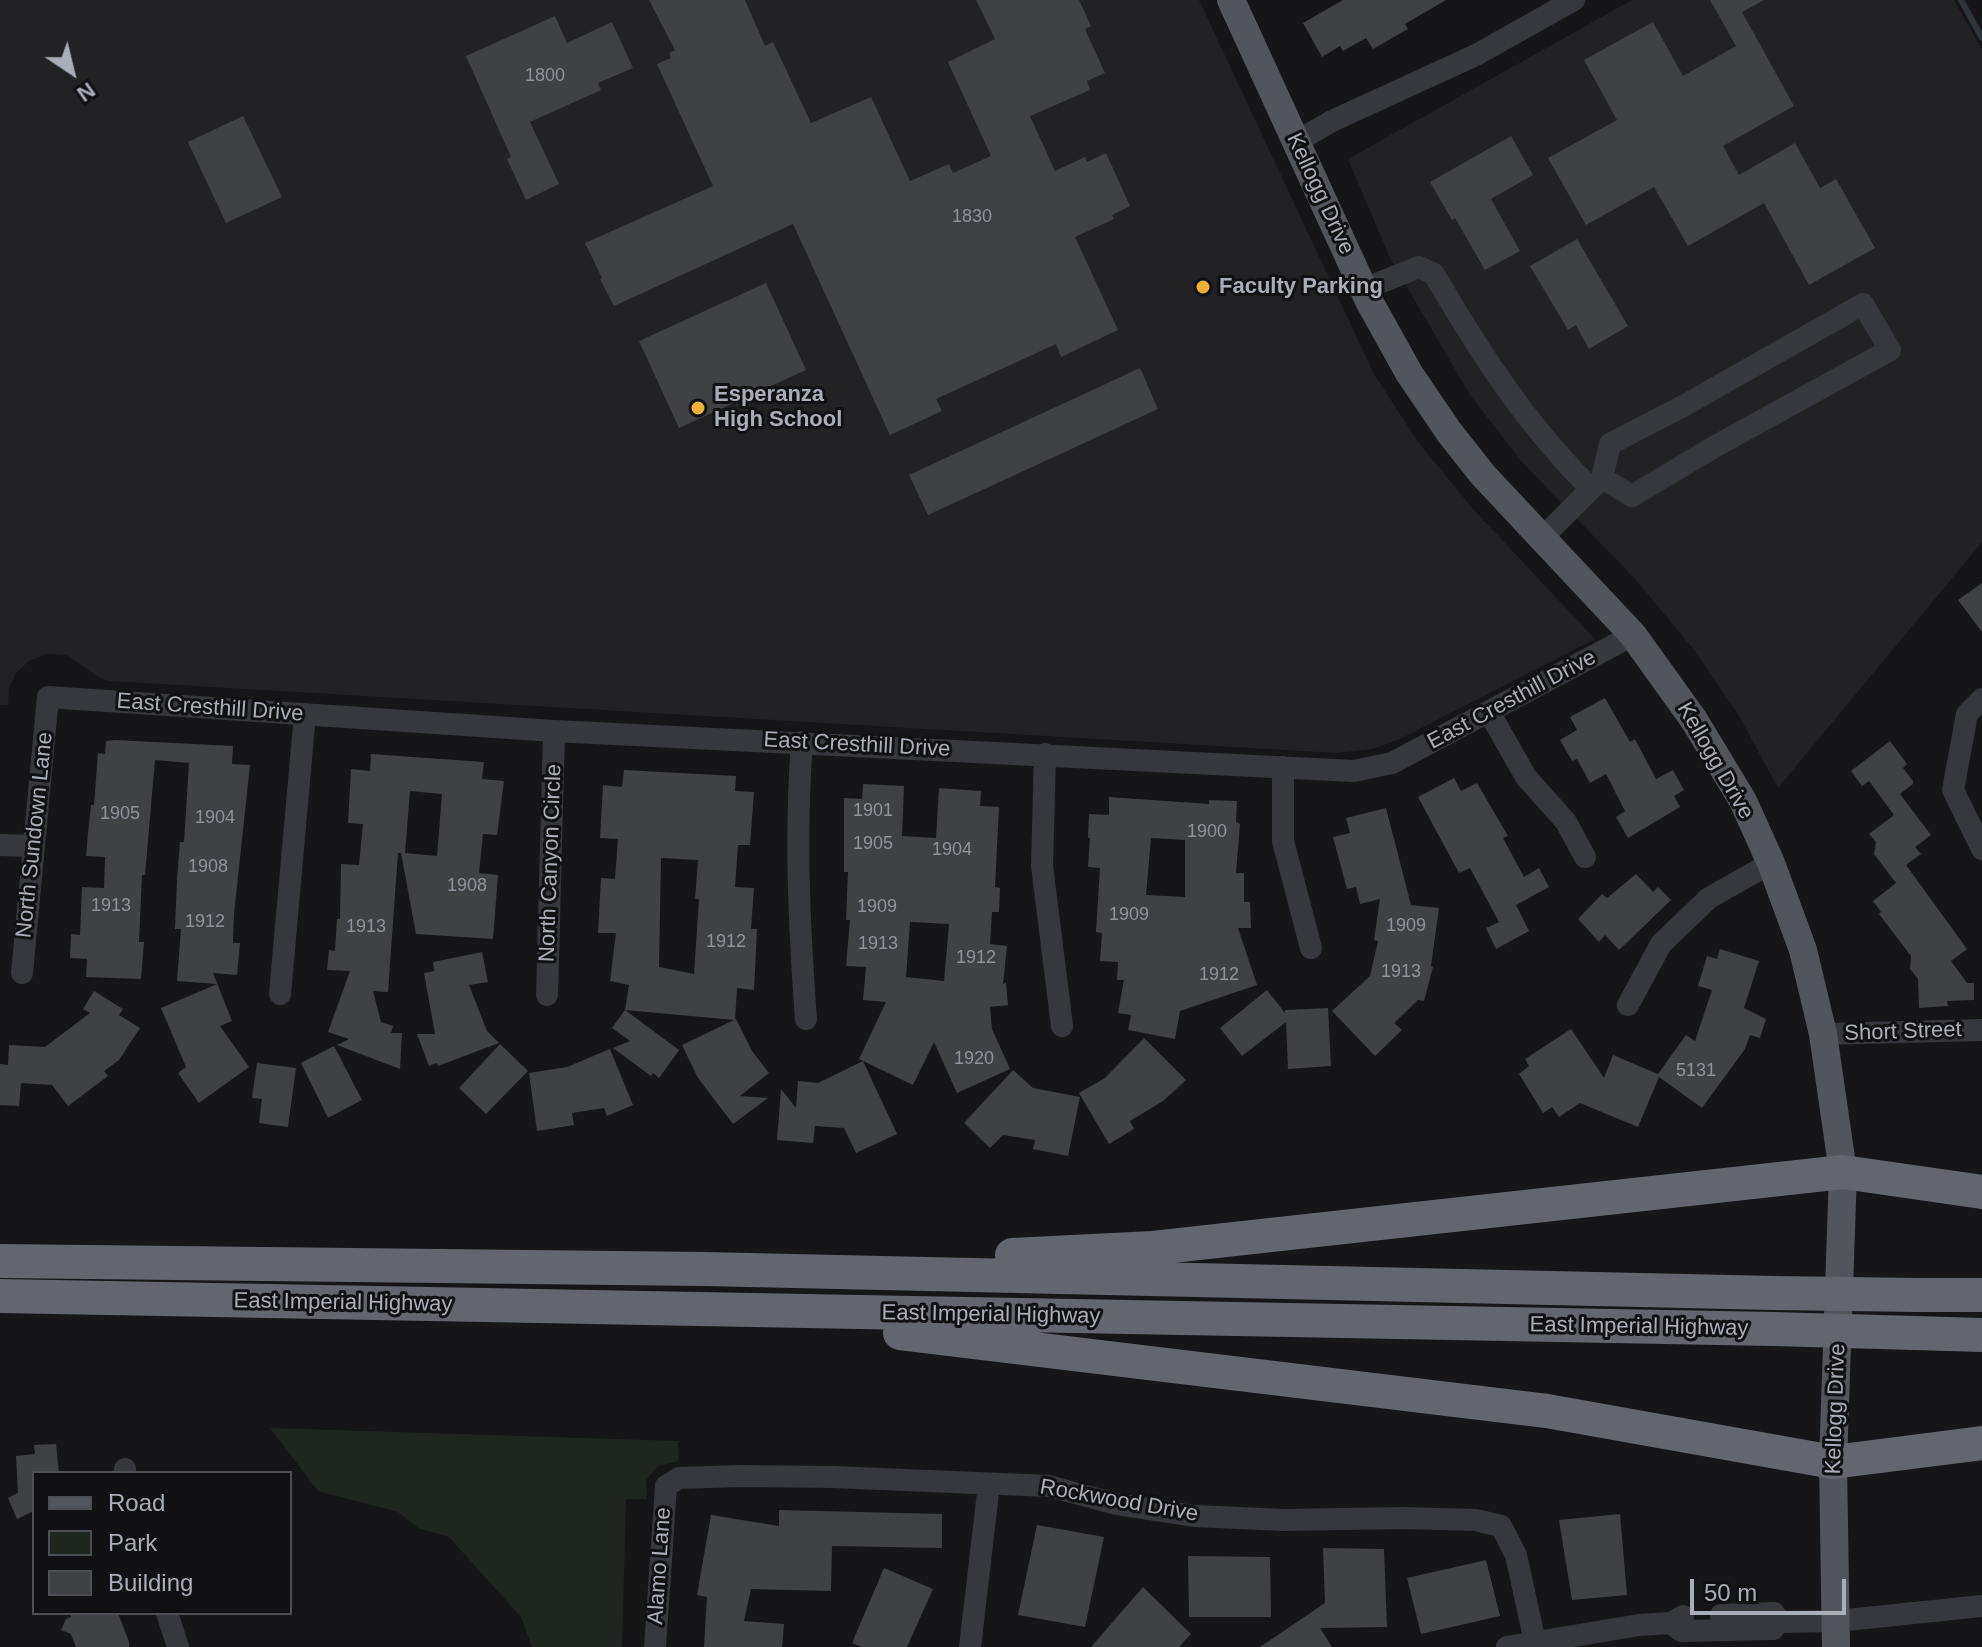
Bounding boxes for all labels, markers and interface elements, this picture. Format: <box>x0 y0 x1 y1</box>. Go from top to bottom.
north arrow <box>32 32 112 112</box>
house number: 1800 <box>525 65 565 87</box>
text: N <box>72 77 100 107</box>
street label: Kellogg Drive <box>1280 129 1360 259</box>
house number: 1830 <box>952 206 992 228</box>
place label: Faculty Parking <box>1219 274 1383 300</box>
marker: Faculty Parking <box>1194 278 1212 296</box>
place label: Esperanza High School <box>714 382 842 434</box>
marker: Esperanza High School <box>689 399 707 417</box>
street label: East Cresthill Drive <box>1423 644 1601 756</box>
street label: East Cresthill Drive <box>116 688 304 728</box>
street label: Kellogg Drive <box>1671 698 1759 824</box>
street label: East Cresthill Drive <box>763 727 951 763</box>
street label: North Sundown Lane <box>11 731 59 939</box>
street label: North Canyon Circle <box>534 764 568 962</box>
house number: 1901 <box>853 800 893 822</box>
house number: 1905 <box>100 803 140 825</box>
house number: 1904 <box>195 807 235 829</box>
house number: 1900 <box>1187 821 1227 843</box>
house number: 1905 <box>853 833 893 855</box>
house number: 1904 <box>932 839 972 861</box>
house number: 1908 <box>188 856 228 878</box>
house number: 1908 <box>447 875 487 897</box>
house number: 1913 <box>91 895 131 917</box>
house number: 1909 <box>857 896 897 918</box>
house number: 1909 <box>1109 904 1149 926</box>
house number: 1912 <box>185 911 225 933</box>
house number: 1909 <box>1386 915 1426 937</box>
house number: 1913 <box>346 916 386 938</box>
house number: 1912 <box>706 931 746 953</box>
house number: 1913 <box>858 933 898 955</box>
house number: 1912 <box>956 947 996 969</box>
house number: 1913 <box>1381 961 1421 983</box>
house number: 1912 <box>1199 964 1239 986</box>
street label: Short Street <box>1844 1017 1962 1047</box>
house number: 1920 <box>954 1048 994 1070</box>
house number: 5131 <box>1676 1060 1716 1082</box>
street label: East Imperial Highway <box>233 1288 453 1318</box>
street label: East Imperial Highway <box>881 1300 1101 1330</box>
street label: East Imperial Highway <box>1529 1312 1749 1342</box>
street label: Kellogg Drive <box>1821 1343 1851 1475</box>
legend <box>32 1471 292 1615</box>
street label: Rockwood Drive <box>1038 1474 1200 1528</box>
text: Road <box>108 1489 165 1516</box>
street label: Alamo Lane <box>643 1507 677 1625</box>
text: Park <box>108 1529 157 1556</box>
scale bar <box>1694 1563 1850 1613</box>
text: Building <box>108 1569 193 1596</box>
text: 50 m <box>1704 1579 1757 1606</box>

